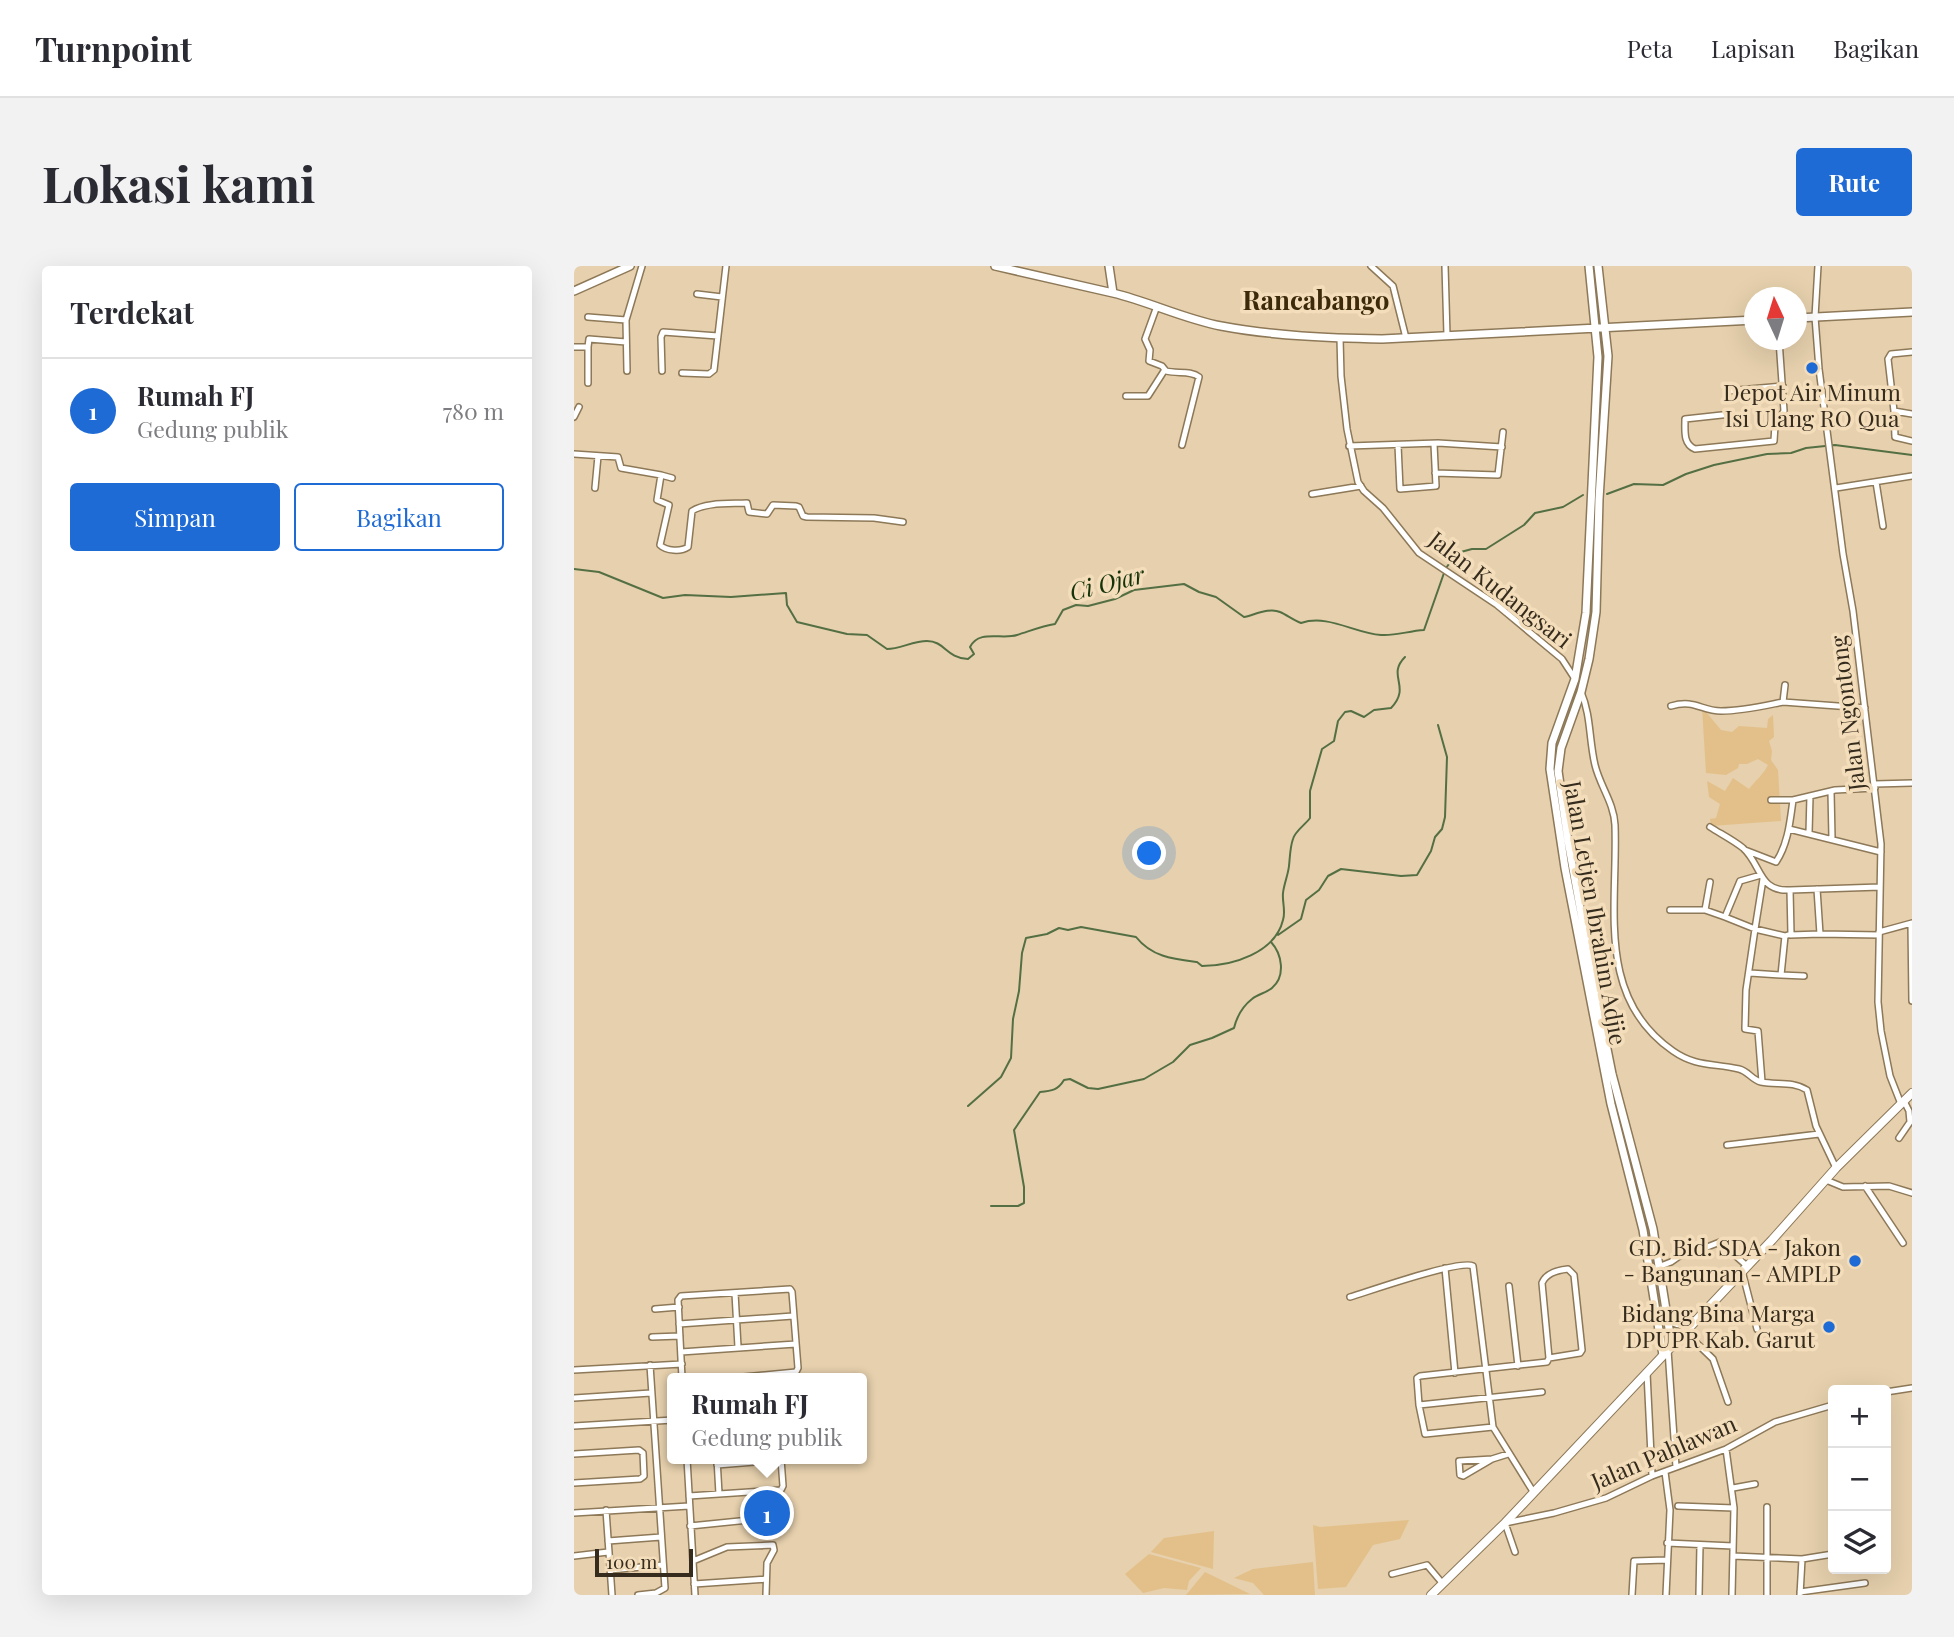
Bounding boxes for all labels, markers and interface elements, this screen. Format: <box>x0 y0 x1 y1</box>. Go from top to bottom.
text: Turnpoint <box>35 26 192 70</box>
text: Peta <box>1627 32 1673 64</box>
text: Lapisan <box>1711 32 1795 64</box>
text: Bagikan <box>1833 32 1919 64</box>
button: Rute <box>1796 148 1912 216</box>
text: Lokasi kami <box>42 150 316 215</box>
district label: Rancabango <box>1243 282 1389 317</box>
north arrow <box>1744 287 1807 350</box>
text: Terdekat <box>70 292 194 332</box>
marker: Depot Air Minum Isi Ulang RO Qua <box>1804 360 1820 376</box>
place label: Depot Air Minum Isi Ulang RO Qua <box>1723 376 1902 433</box>
text: Rumah FJ <box>137 378 254 413</box>
text: 1 <box>89 395 97 426</box>
text: 780 m <box>443 395 504 426</box>
text: Gedung publik <box>137 413 288 444</box>
button: Simpan <box>70 483 280 551</box>
button: Bagikan <box>294 483 504 551</box>
street label: Jalan Kudangsari <box>1422 523 1579 655</box>
water label: Ci Ojar <box>1066 557 1148 607</box>
street label: Jalan Ngontong <box>1822 634 1872 794</box>
street label: Jalan Letjen Ibrahim Adjie <box>1558 777 1635 1047</box>
your location <box>1132 836 1166 870</box>
place label: GD. Bid. SDA - Jakon - Bangunan - AMPLP <box>1623 1231 1841 1288</box>
marker: GD. Bid. SDA - Jakon - Bangunan - AMPLP <box>1847 1253 1863 1269</box>
place label: Bidang Bina Marga DPUPR Kab. Garut <box>1621 1297 1816 1354</box>
marker: Bidang Bina Marga DPUPR Kab. Garut <box>1821 1319 1837 1335</box>
popup <box>667 1373 867 1464</box>
map controls <box>1828 1385 1891 1574</box>
button: + <box>1828 1385 1891 1448</box>
text: Rumah FJ <box>691 1386 809 1421</box>
street label: Jalan Pahlawan <box>1585 1407 1741 1497</box>
text: Gedung publik <box>691 1421 843 1452</box>
button: − <box>1828 1448 1891 1511</box>
pin: 1 <box>744 1487 790 1539</box>
button: layers <box>1828 1511 1891 1574</box>
scale bar <box>595 1546 693 1578</box>
text: 100 m <box>606 1548 657 1574</box>

